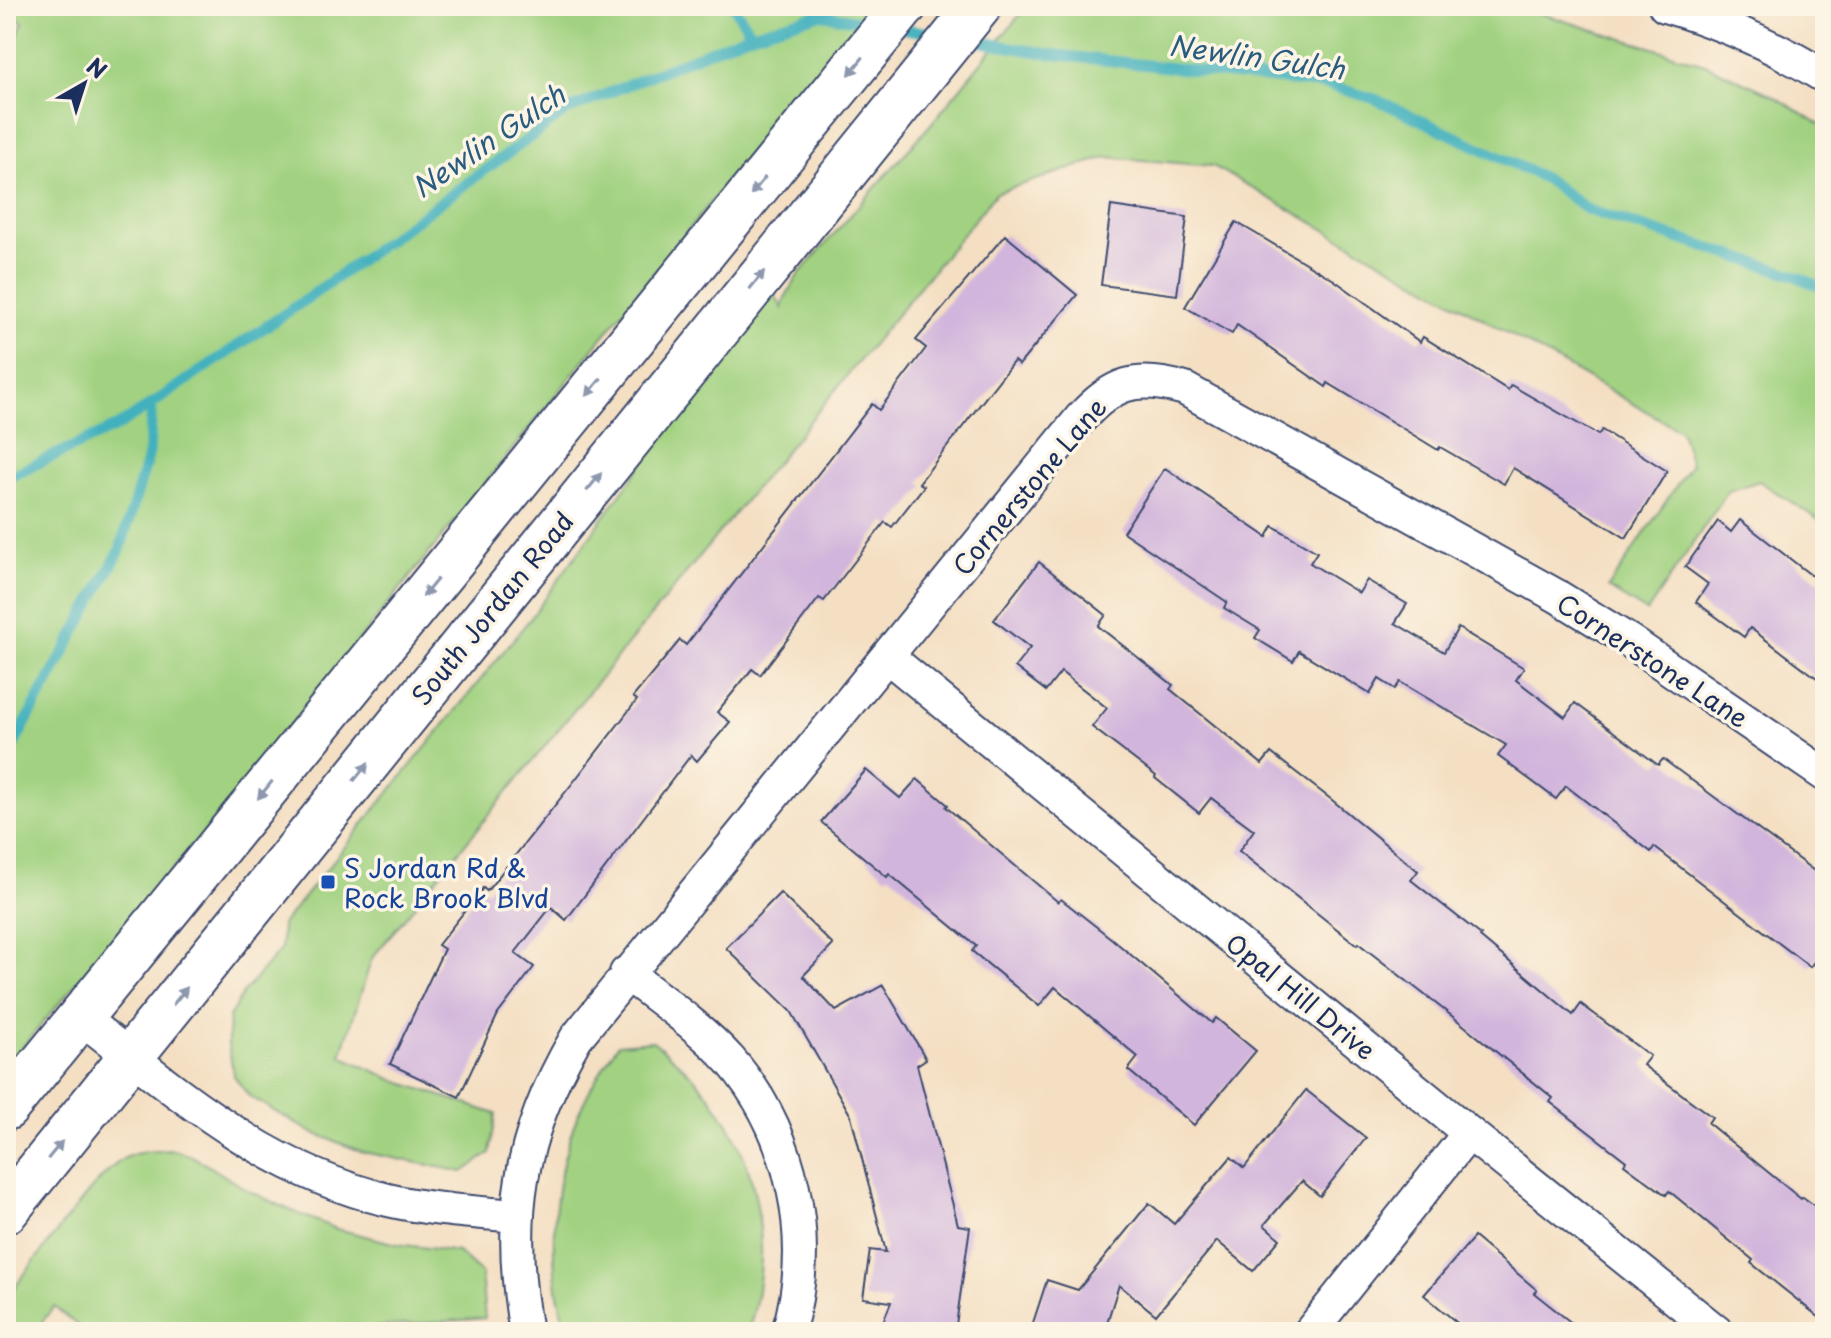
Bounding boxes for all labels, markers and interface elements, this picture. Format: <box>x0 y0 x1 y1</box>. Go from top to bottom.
water label: Newlin Gulch <box>1167 22 1348 90</box>
north arrow <box>44 44 124 124</box>
text: N <box>80 49 115 86</box>
one-way arrow <box>848 55 865 75</box>
water label: Newlin Gulch <box>403 72 574 207</box>
one-way arrow <box>750 175 767 195</box>
one-way arrow <box>749 270 765 290</box>
one-way arrow <box>586 377 603 397</box>
street label: Cornerstone Lane <box>943 389 1115 583</box>
one-way arrow <box>585 472 602 492</box>
street label: South Jordan Road <box>402 503 582 713</box>
one-way arrow <box>421 578 438 599</box>
street label: Cornerstone Lane <box>1549 583 1757 737</box>
one-way arrow <box>352 762 369 782</box>
one-way arrow <box>257 780 274 800</box>
place label: S Jordan Rd & Rock Brook Blvd <box>344 848 549 917</box>
marker: S Jordan Rd & Rock Brook Blvd <box>319 873 337 891</box>
street label: Opal Hill Drive <box>1218 923 1384 1069</box>
one-way arrow <box>171 986 188 1006</box>
one-way arrow <box>46 1141 63 1161</box>

